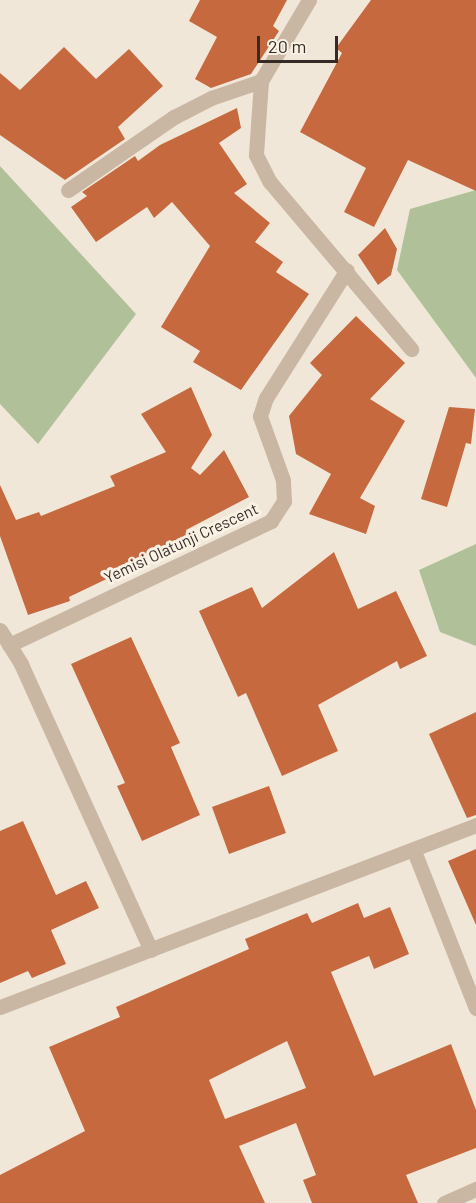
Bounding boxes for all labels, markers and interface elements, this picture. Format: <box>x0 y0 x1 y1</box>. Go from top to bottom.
scale bar <box>260 24 341 62</box>
text: 20 m <box>268 35 306 57</box>
street label: Yemisi Olatunji Crescent <box>101 499 261 587</box>

